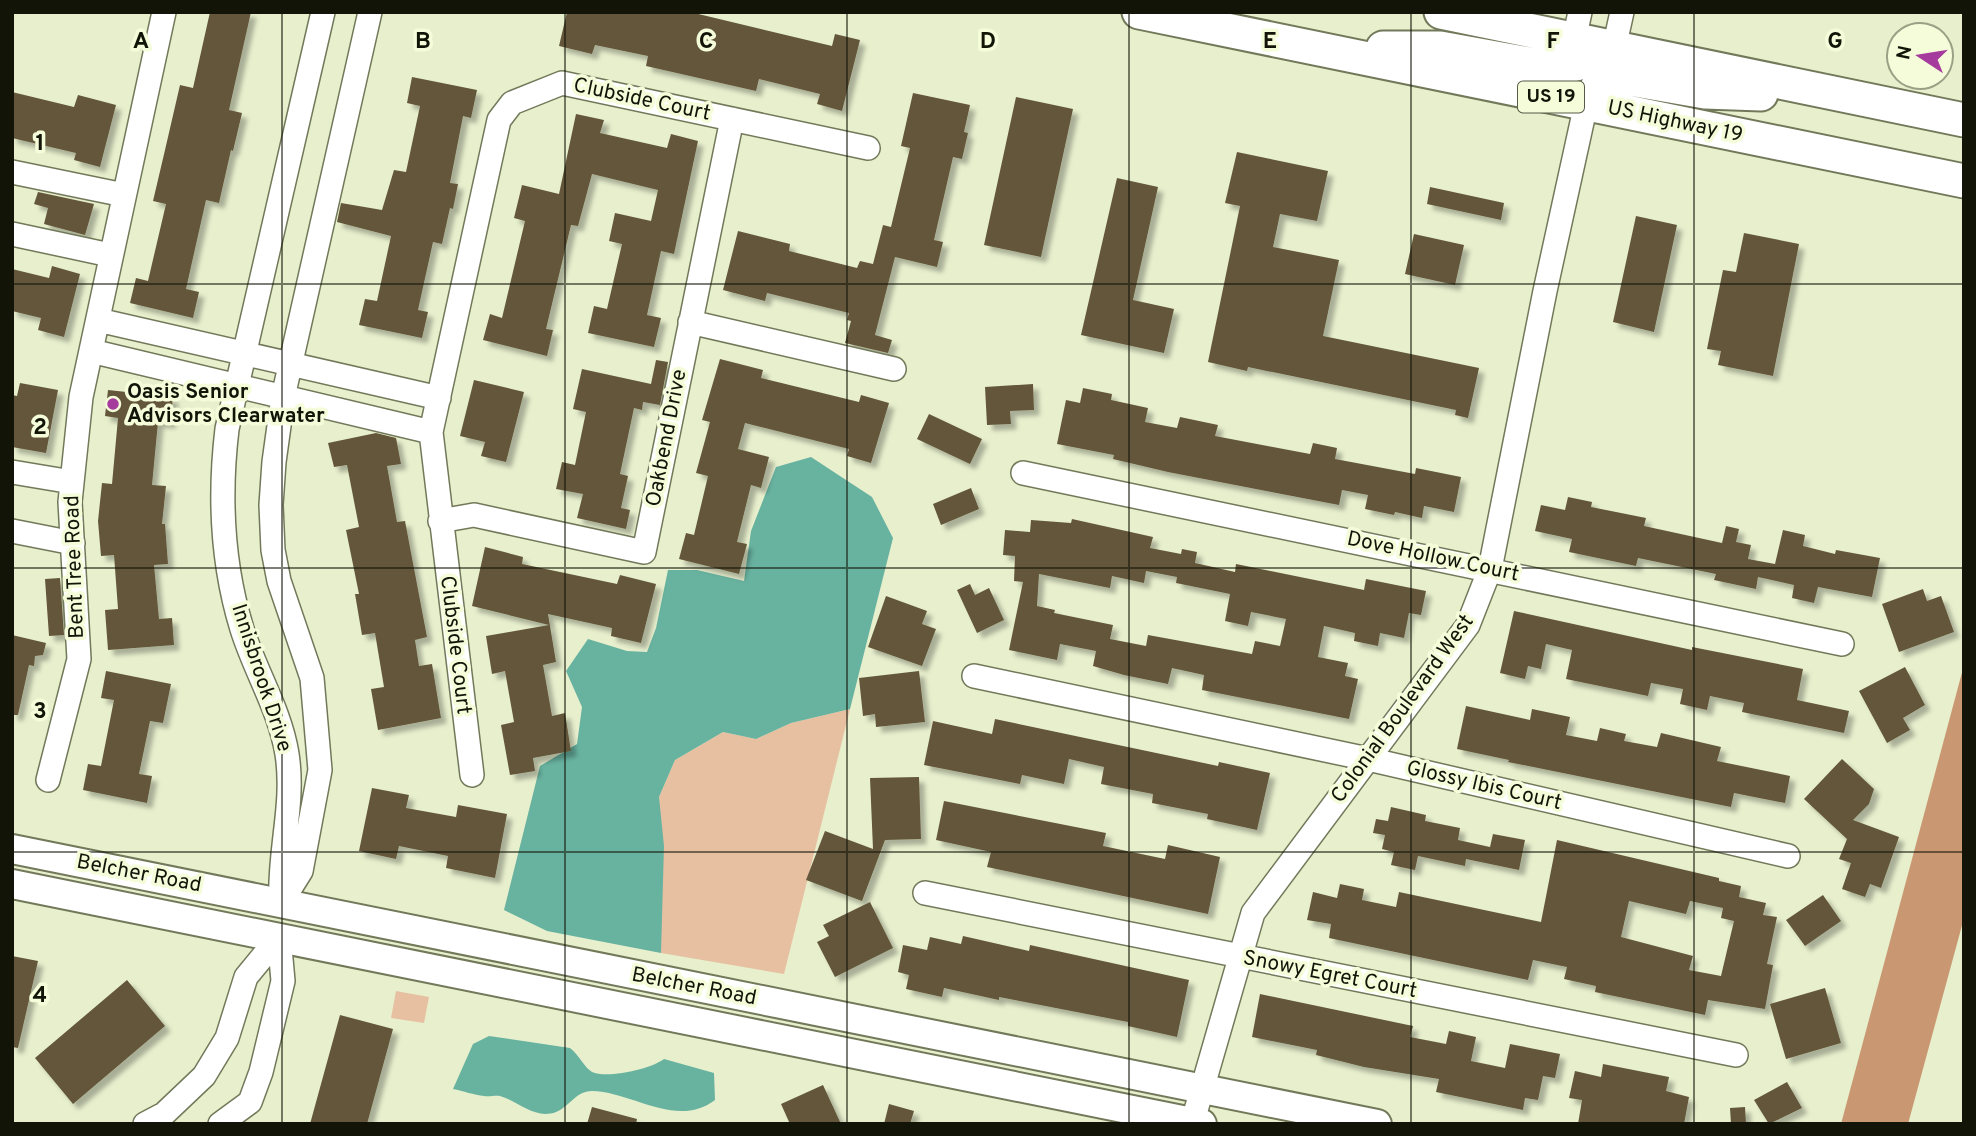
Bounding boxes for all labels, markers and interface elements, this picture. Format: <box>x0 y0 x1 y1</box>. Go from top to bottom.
north arrow <box>1885 21 1955 91</box>
text: A <box>133 28 149 57</box>
text: B <box>415 28 431 57</box>
text: C <box>699 28 713 57</box>
text: D <box>980 28 996 57</box>
text: E <box>1263 28 1277 57</box>
text: F <box>1546 28 1560 57</box>
text: G <box>1827 28 1843 57</box>
text: N <box>1892 44 1918 62</box>
street label: Clubside Court <box>571 72 713 128</box>
road number: US 19 <box>1518 82 1584 113</box>
street label: US Highway 19 <box>1605 94 1745 150</box>
text: 1 <box>35 130 45 159</box>
street label: Oakbend Drive <box>640 367 694 509</box>
place label: Oasis Senior Advisors Clearwater <box>127 379 325 430</box>
marker: Oasis Senior Advisors Clearwater <box>105 396 121 412</box>
text: 2 <box>33 414 47 443</box>
street label: Bent Tree Road <box>59 495 91 639</box>
street label: Dove Hollow Court <box>1344 526 1522 588</box>
street label: Clubside Court <box>433 574 477 716</box>
street label: Innisbrook Drive <box>224 601 298 755</box>
street label: Colonial Boulevard West <box>1325 609 1481 809</box>
text: 3 <box>33 698 47 727</box>
street label: Glossy Ibis Court <box>1404 755 1564 817</box>
street label: Belcher Road <box>74 849 204 899</box>
street label: Snowy Egret Court <box>1241 945 1419 1005</box>
street label: Belcher Road <box>629 962 759 1012</box>
text: 4 <box>33 982 47 1011</box>

